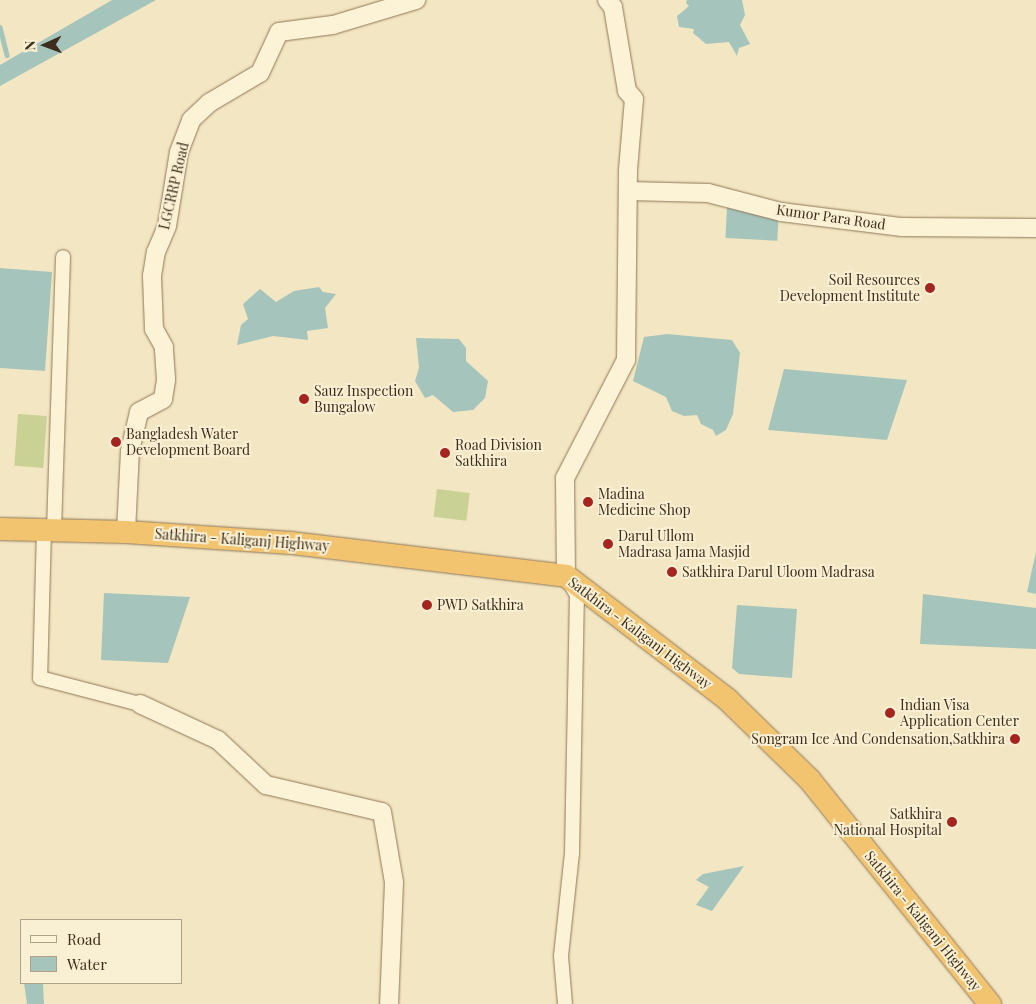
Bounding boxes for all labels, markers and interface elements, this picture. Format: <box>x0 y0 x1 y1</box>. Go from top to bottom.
north arrow <box>20 20 70 70</box>
text: N <box>20 40 39 51</box>
street label: LGCRRP Road <box>156 141 192 231</box>
street label: Kumor Para Road <box>775 201 887 233</box>
place label: Soil Resources Development Institute <box>780 272 920 304</box>
marker: Soil Resources Development Institute <box>924 282 936 294</box>
place label: Sauz Inspection Bungalow <box>314 383 413 416</box>
marker: Sauz Inspection Bungalow <box>298 393 310 405</box>
place label: Bangladesh Water Development Board <box>126 426 250 458</box>
marker: Bangladesh Water Development Board <box>110 436 122 448</box>
place label: Road Division Satkhira <box>455 437 542 470</box>
marker: Road Division Satkhira <box>439 447 451 459</box>
place label: Madina Medicine Shop <box>598 486 691 518</box>
marker: Madina Medicine Shop <box>582 496 594 508</box>
street label: Satkhira - Kaliganj Highway <box>154 526 330 554</box>
place label: Darul Ullom Madrasa Jama Masjid <box>618 528 751 560</box>
marker: Darul Ullom Madrasa Jama Masjid <box>602 538 614 550</box>
place label: Satkhira Darul Uloom Madrasa <box>682 564 875 580</box>
marker: Satkhira Darul Uloom Madrasa <box>666 566 678 578</box>
street label: Satkhira - Kaliganj Highway <box>565 574 715 692</box>
place label: PWD Satkhira <box>437 597 524 613</box>
marker: PWD Satkhira <box>421 599 433 611</box>
place label: Indian Visa Application Center <box>900 697 1019 730</box>
marker: Indian Visa Application Center <box>884 707 896 719</box>
place label: Songram Ice And Condensation,Satkhira <box>751 731 1005 747</box>
marker: Songram Ice And Condensation,Satkhira <box>1009 733 1021 745</box>
place label: Satkhira National Hospital <box>833 806 942 839</box>
marker: Satkhira National Hospital <box>946 816 958 828</box>
street label: Satkhira - Kaliganj Highway <box>861 848 985 994</box>
legend <box>20 919 182 984</box>
text: Road <box>67 929 101 949</box>
text: Water <box>67 954 107 974</box>

